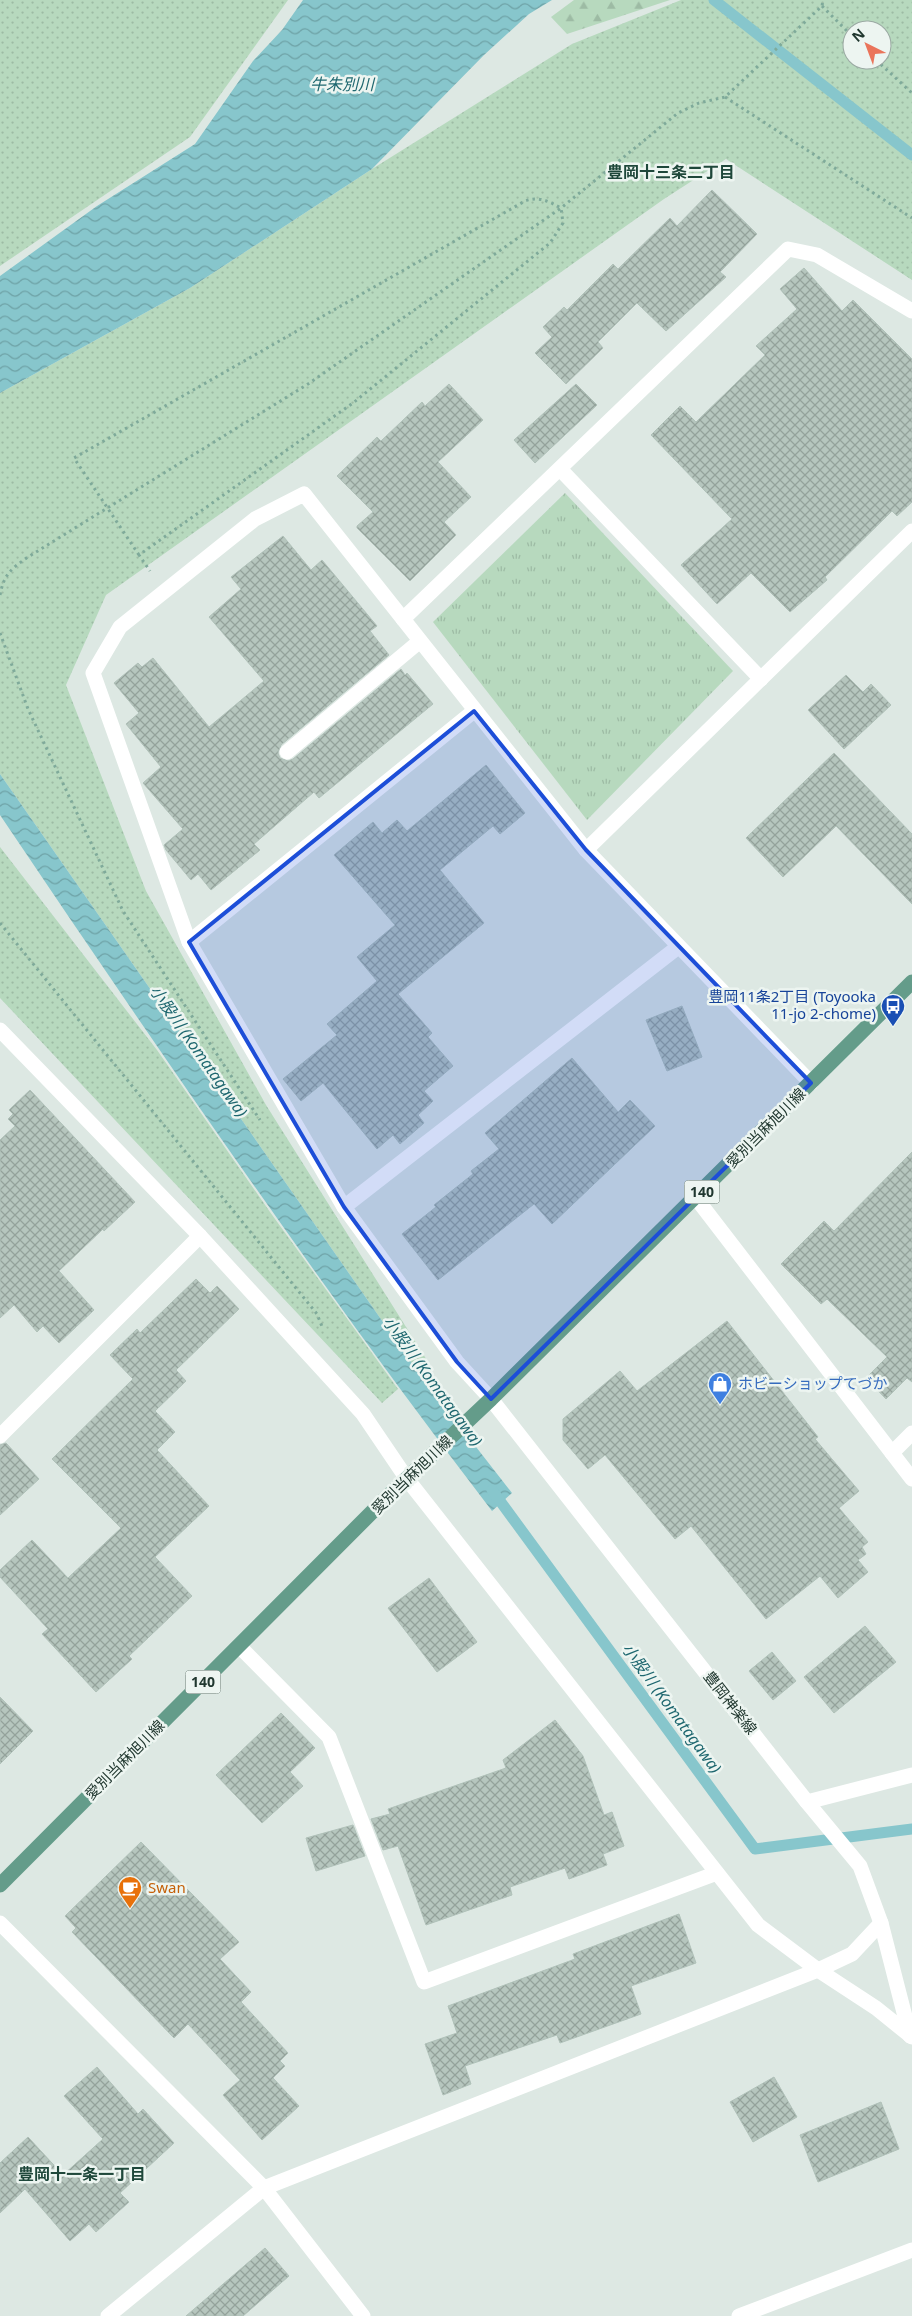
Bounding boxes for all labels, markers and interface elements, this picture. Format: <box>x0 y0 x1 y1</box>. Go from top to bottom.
north arrow <box>842 20 892 70</box>
text: N <box>847 24 869 46</box>
water label: 牛朱別川 <box>310 73 376 95</box>
district label: 豊岡十三条二丁目 <box>607 161 735 183</box>
water label: 小股川 (Komatagawa) <box>145 981 253 1121</box>
place label: 豊岡11条2丁目 (Toyooka 11-jo 2-chome) <box>709 986 876 1023</box>
bus stop icon: 豊岡11条2丁目 (Toyooka 11-jo 2-chome) <box>880 993 906 1027</box>
street label: 愛別当麻旭川線 <box>721 1083 809 1171</box>
road number: 140 <box>684 1180 720 1204</box>
water label: 小股川 (Komatagawa) <box>378 1311 488 1451</box>
shop icon: ホビーショップてづか <box>707 1371 733 1405</box>
place label: ホビーショップてづか <box>738 1373 887 1393</box>
street label: 愛別当麻旭川線 <box>367 1431 456 1518</box>
water label: 小股川 (Komatagawa) <box>617 1638 727 1778</box>
street label: 豊岡神楽線 <box>700 1667 762 1738</box>
road number: 140 <box>186 1670 220 1694</box>
street label: 愛別当麻旭川線 <box>80 1715 168 1803</box>
cafe icon: Swan <box>117 1875 143 1909</box>
place label: Swan <box>148 1877 186 1897</box>
district label: 豊岡十一条一丁目 <box>18 2163 146 2185</box>

